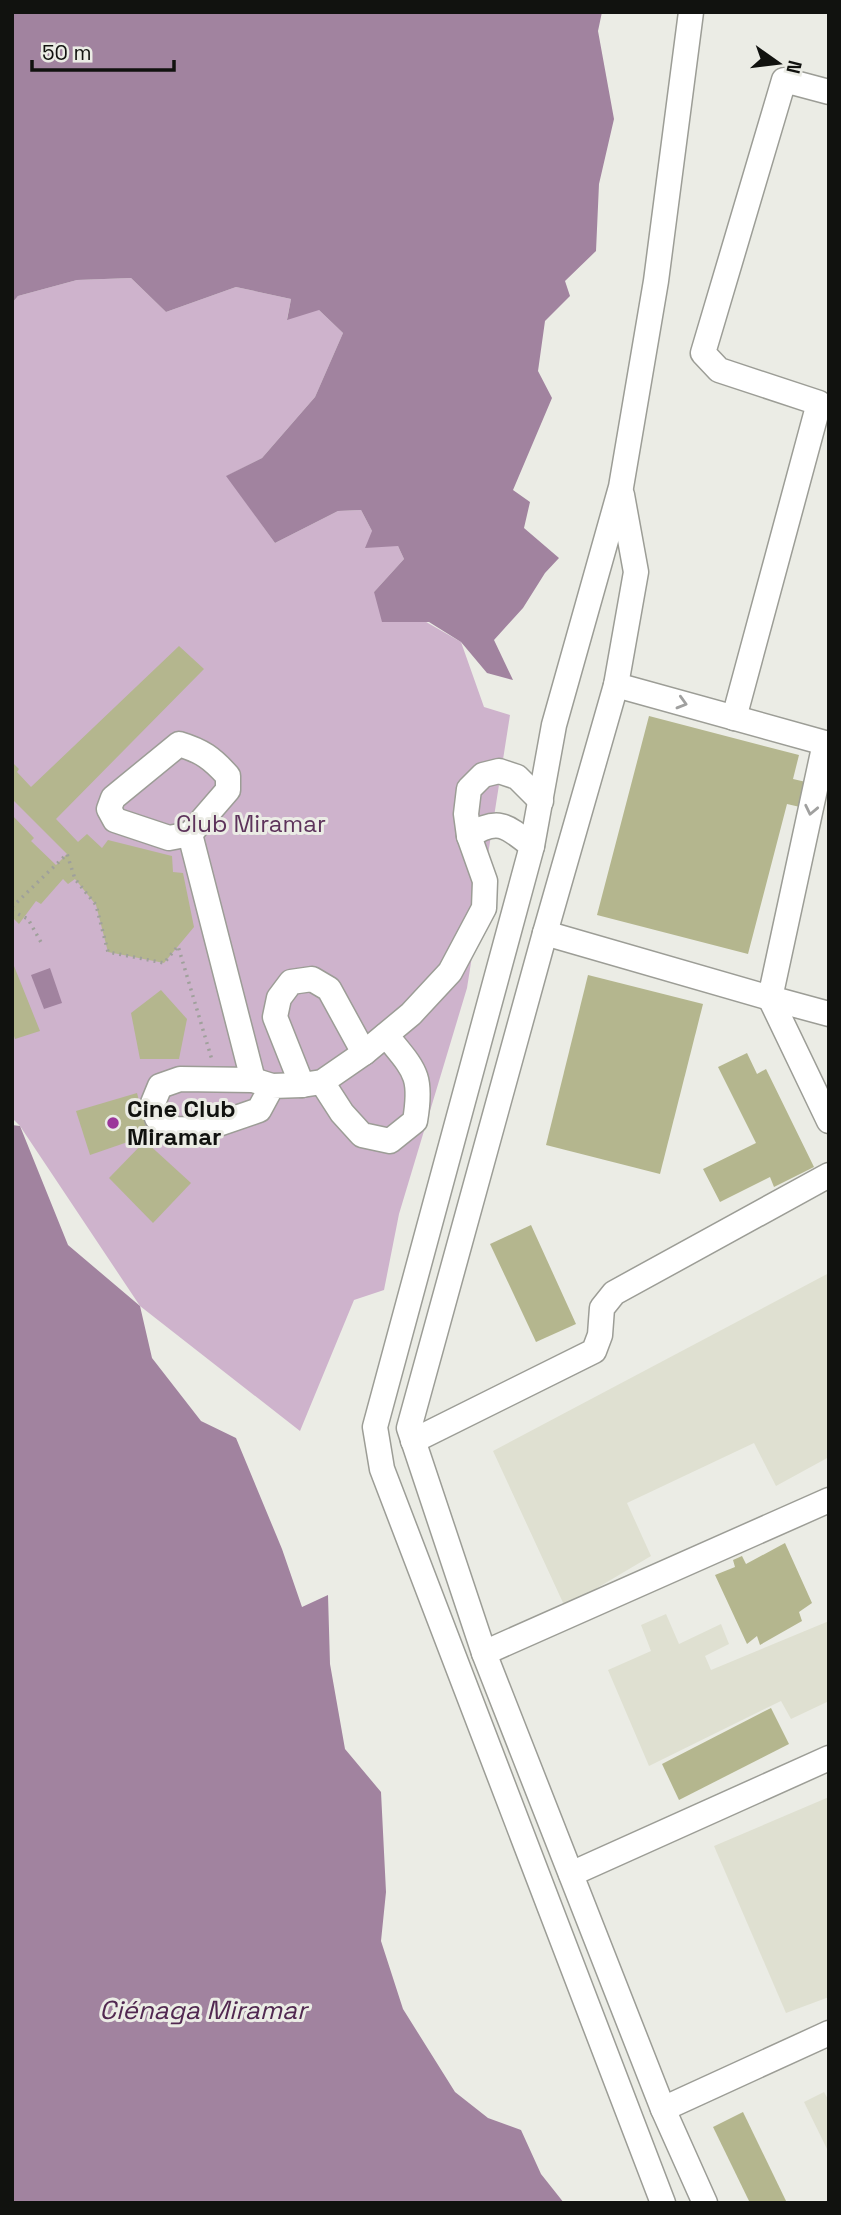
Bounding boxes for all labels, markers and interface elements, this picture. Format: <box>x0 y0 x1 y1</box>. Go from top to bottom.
scale bar <box>32 28 173 72</box>
north arrow <box>743 28 813 98</box>
text: 50 m <box>42 39 92 66</box>
text: N <box>780 58 808 76</box>
one-way arrow <box>676 695 688 710</box>
one-way arrow <box>804 804 819 816</box>
park label: Club Miramar <box>176 808 326 839</box>
place label: Cine Club Miramar <box>127 1093 236 1152</box>
marker: Cine Club Miramar <box>105 1115 121 1131</box>
water label: Ciénaga Miramar <box>99 1993 310 2027</box>

